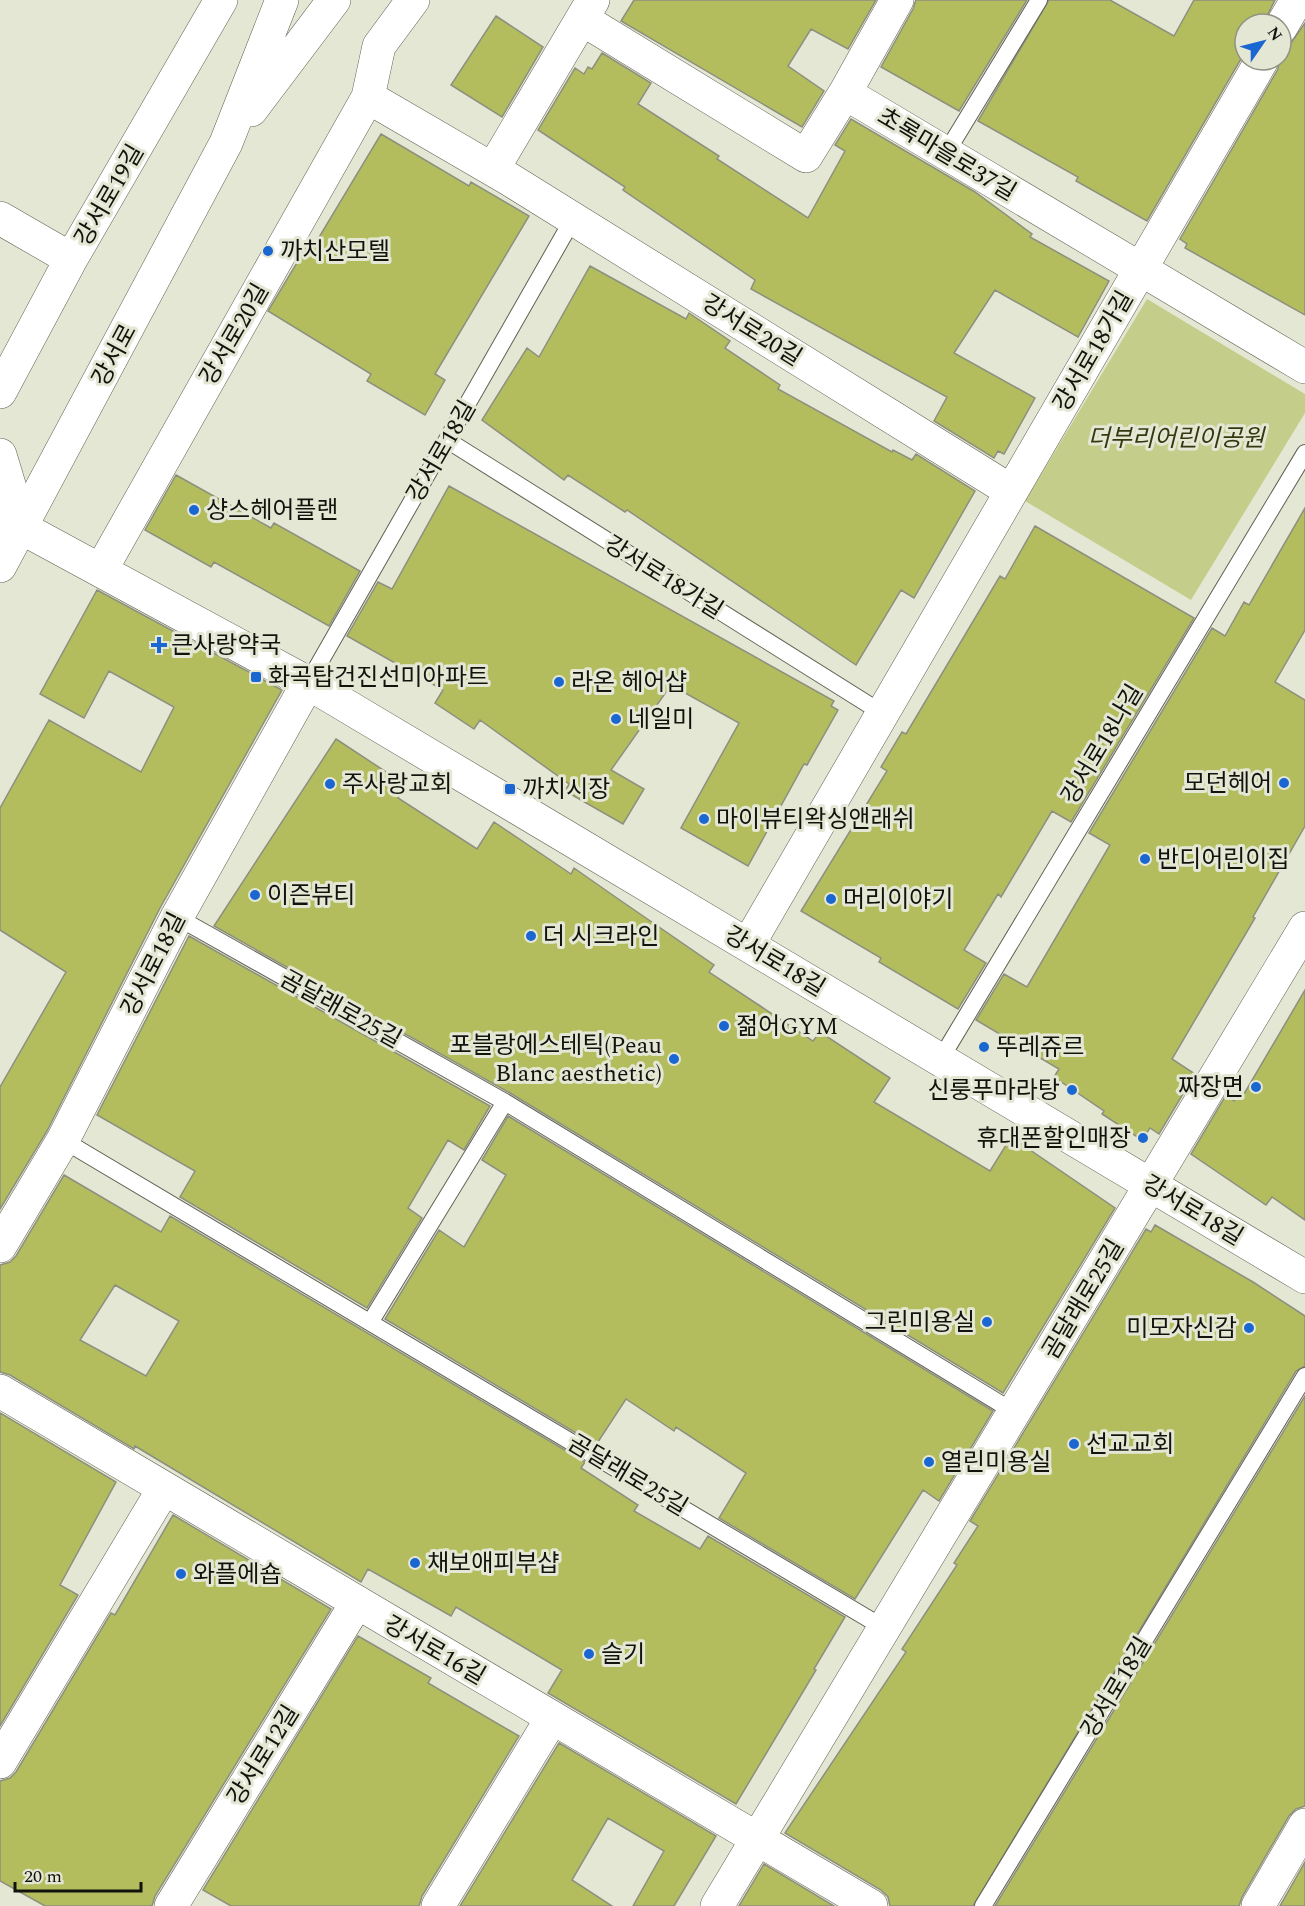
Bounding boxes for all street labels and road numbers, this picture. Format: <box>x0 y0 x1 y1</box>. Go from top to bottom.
street label: 초록마을로37길 <box>870 99 1023 211</box>
street label: 강서로19길 <box>66 138 154 253</box>
street label: 강서로20길 <box>191 277 279 392</box>
street label: 강서로18가길 <box>1045 284 1143 419</box>
street label: 강서로20길 <box>694 286 809 376</box>
street label: 강서로 <box>83 318 146 393</box>
street label: 강서로18길 <box>398 394 486 509</box>
street label: 강서로18가길 <box>597 527 730 629</box>
street label: 강서로18나길 <box>1053 678 1153 811</box>
street label: 강서로18길 <box>112 906 195 1023</box>
street label: 강서로18길 <box>717 918 832 1006</box>
street label: 곰달래로25길 <box>273 962 408 1058</box>
street label: 강서로18길 <box>1135 1167 1250 1255</box>
street label: 곰달래로25길 <box>1034 1233 1134 1366</box>
street label: 곰달래로25길 <box>561 1426 694 1526</box>
street label: 강서로16길 <box>377 1607 492 1695</box>
street label: 강서로18길 <box>1073 1630 1161 1745</box>
street label: 강서로12길 <box>219 1698 309 1813</box>

